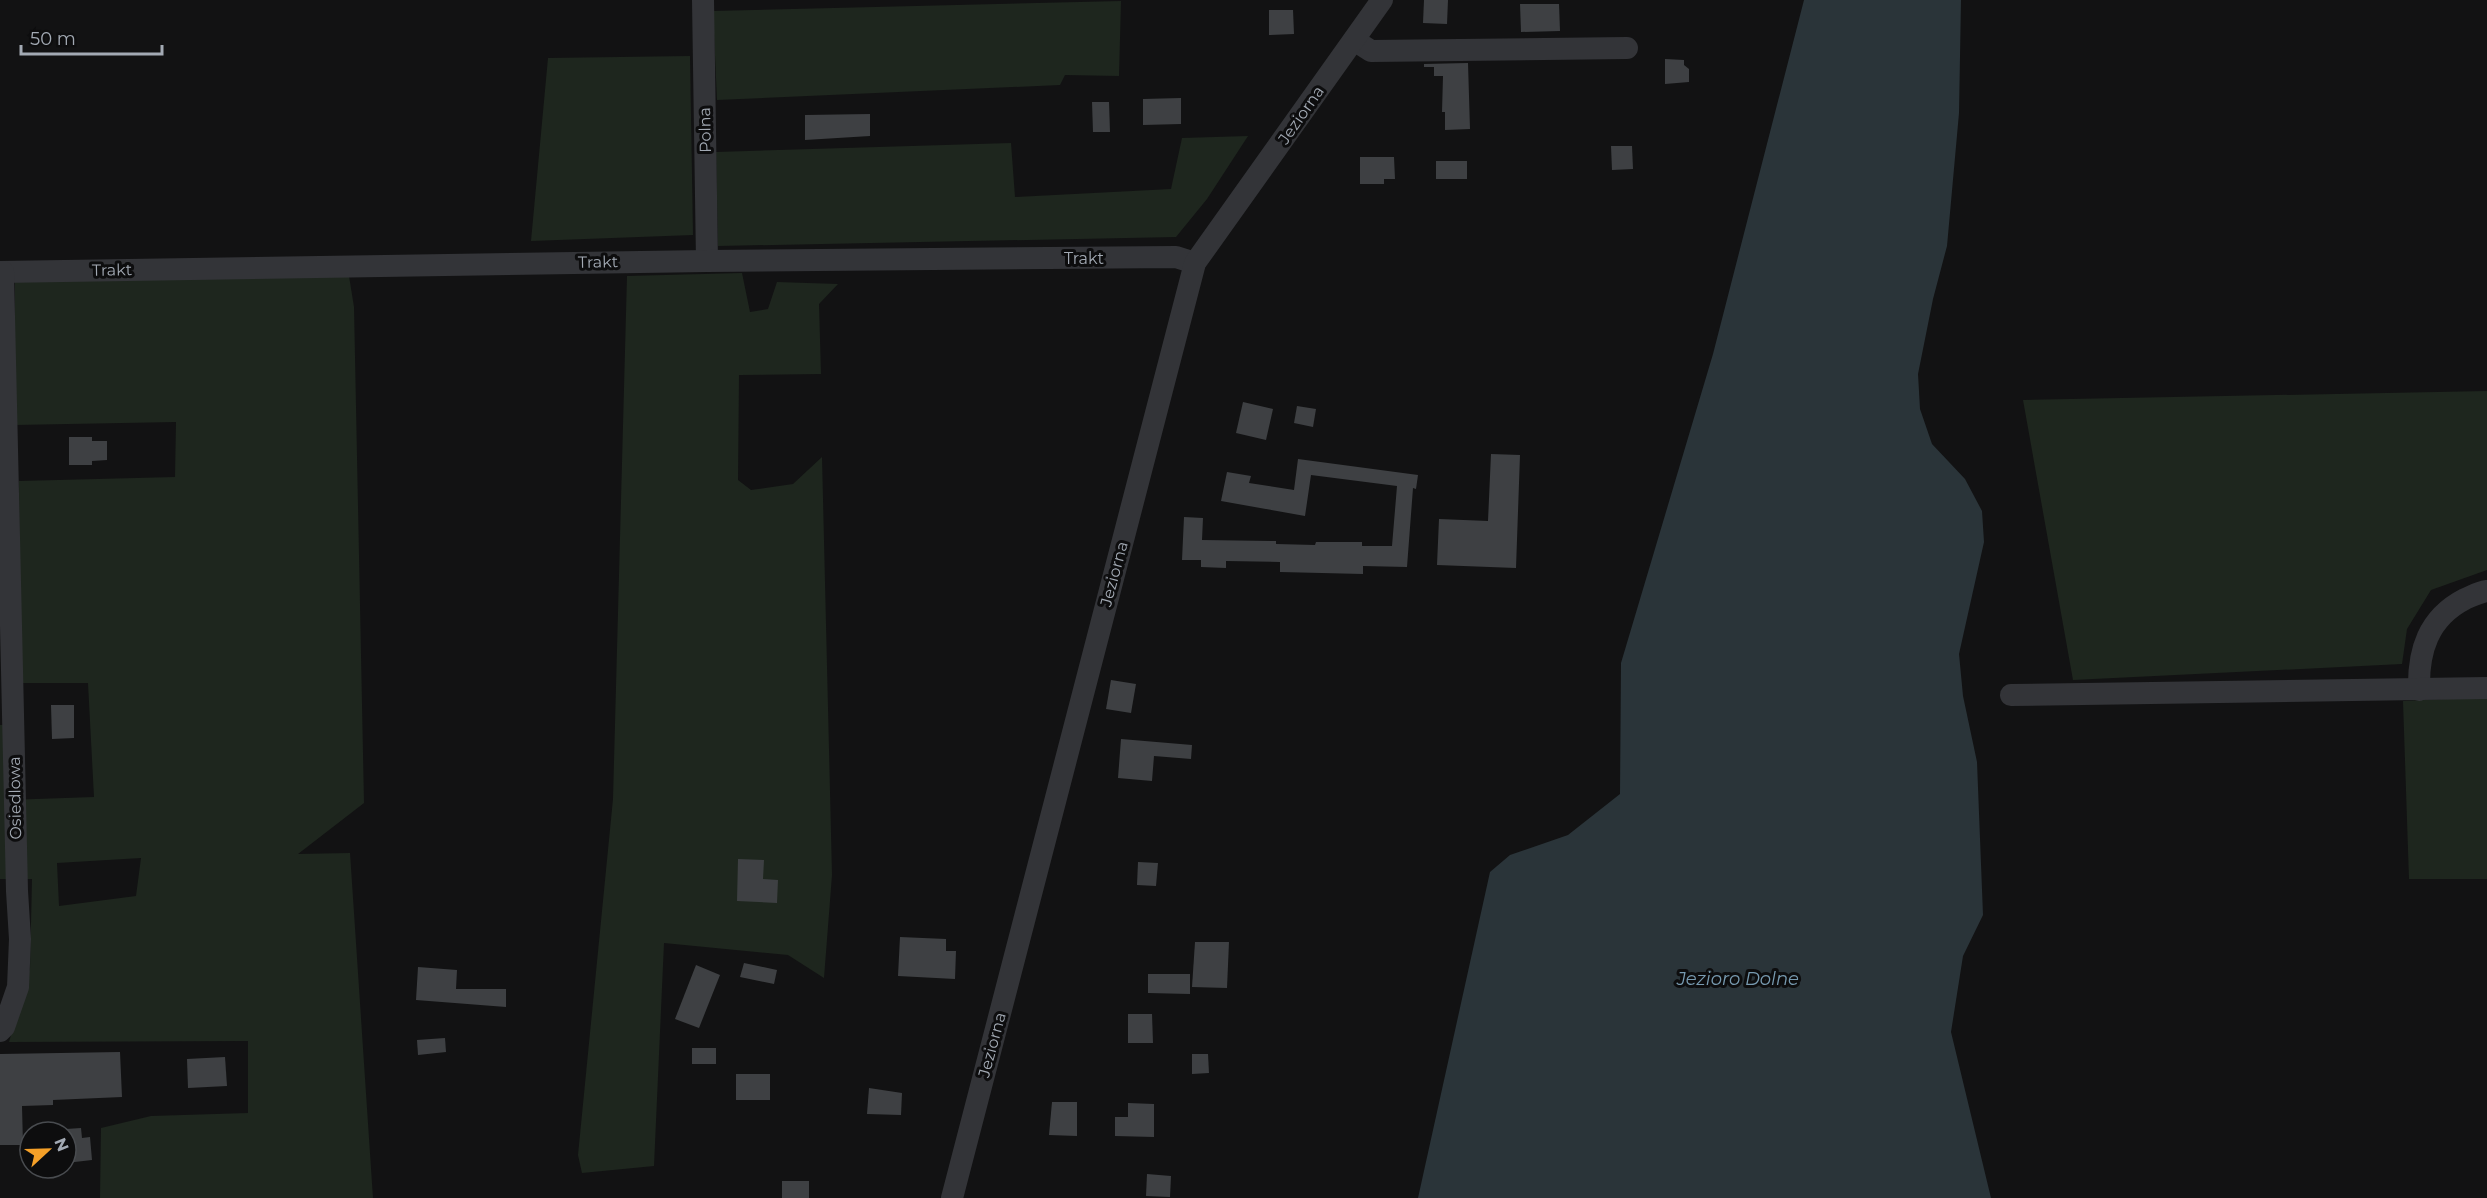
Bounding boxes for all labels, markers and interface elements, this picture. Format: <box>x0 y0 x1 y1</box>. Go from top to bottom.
scale bar <box>21 18 162 56</box>
text: 50 m <box>30 28 76 50</box>
street label: Jeziorna <box>1274 82 1328 149</box>
street label: Polna <box>695 107 715 153</box>
street label: Trakt <box>1064 249 1105 268</box>
street label: Trakt <box>578 252 619 272</box>
street label: Trakt <box>92 260 133 280</box>
street label: Jeziorna <box>1096 539 1132 610</box>
street label: Osiedlowa <box>5 756 25 840</box>
water label: Jezioro Dolne <box>1676 968 1799 990</box>
street label: Jeziorna <box>974 1010 1010 1081</box>
north arrow <box>18 1120 78 1180</box>
text: N <box>50 1135 73 1154</box>

